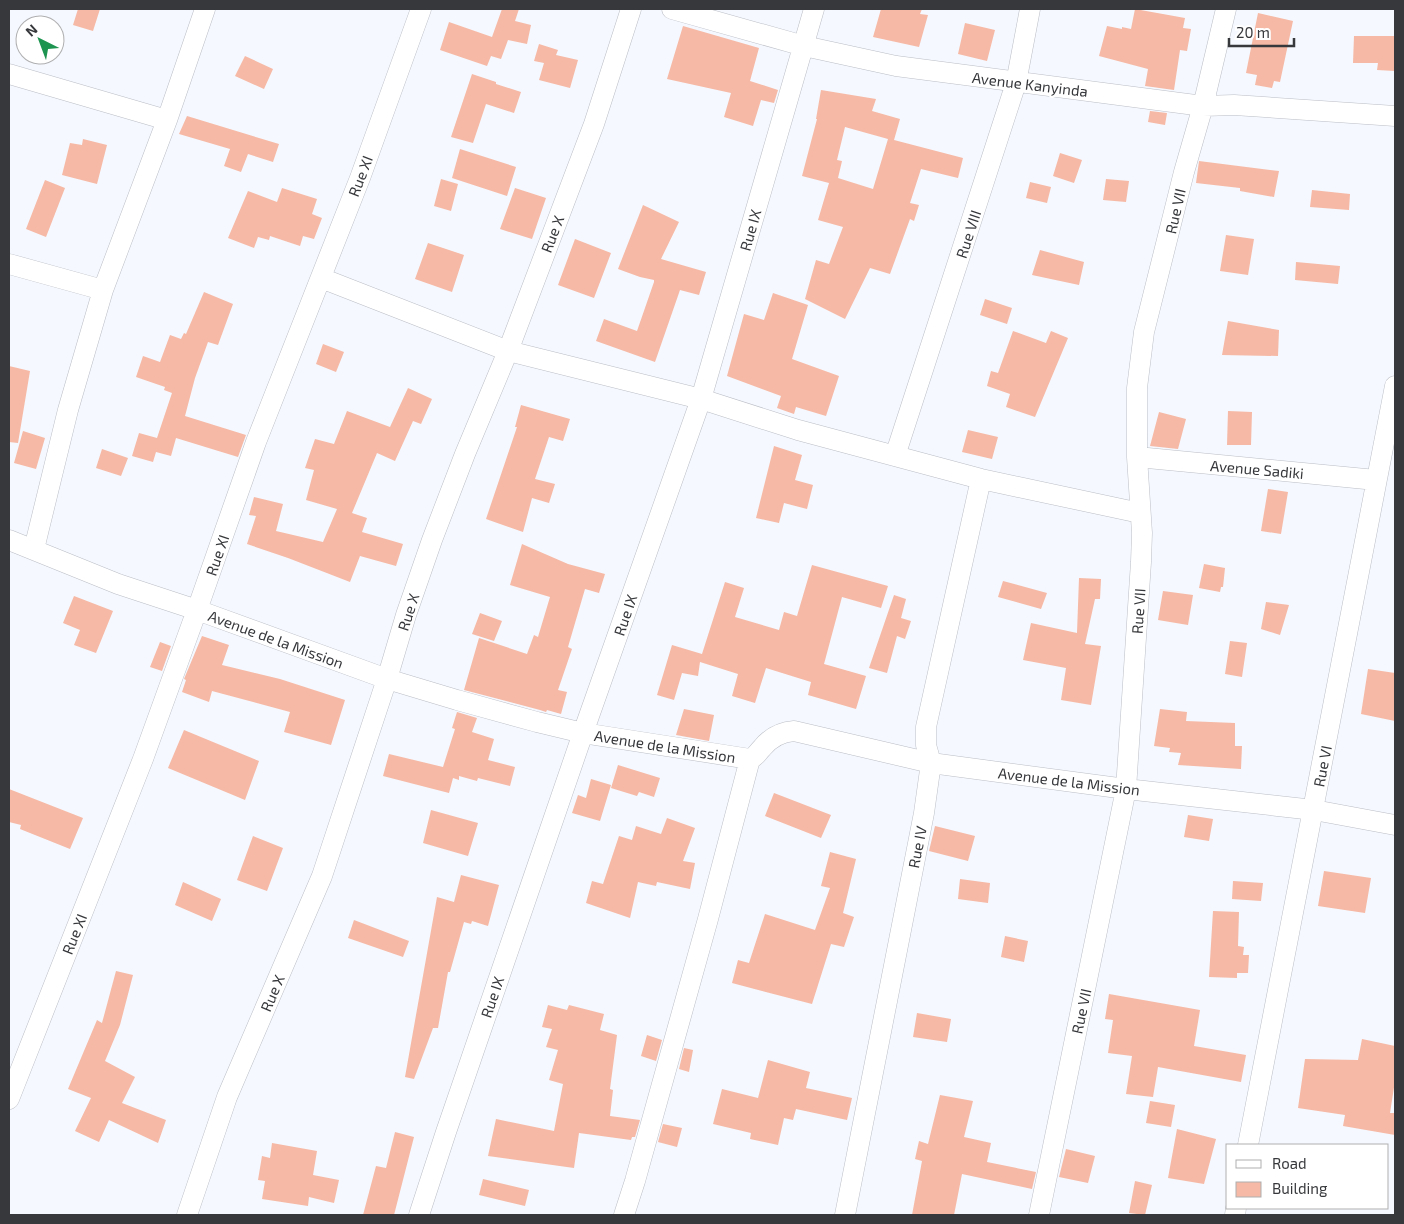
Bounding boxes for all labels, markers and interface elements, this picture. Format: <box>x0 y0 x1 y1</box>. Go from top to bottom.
north arrow <box>15 15 65 65</box>
scale bar <box>1229 15 1294 47</box>
text: N <box>22 20 40 40</box>
text: 20 m <box>1236 23 1270 41</box>
street label: Avenue Kanyinda <box>971 68 1089 100</box>
street label: Rue XI <box>344 153 376 199</box>
street label: Rue VII <box>1161 187 1189 235</box>
street label: Rue IX <box>736 207 764 253</box>
street label: Rue VIII <box>952 208 984 260</box>
street label: Rue X <box>537 213 567 255</box>
street label: Avenue Sadiki <box>1209 456 1305 482</box>
street label: Rue XI <box>202 532 232 578</box>
street label: Rue VII <box>1127 587 1149 635</box>
street label: Rue X <box>394 591 422 633</box>
street label: Rue IX <box>610 592 640 638</box>
street label: Avenue de la Mission <box>206 606 346 672</box>
street label: Avenue de la Mission <box>593 726 737 766</box>
street label: Rue VI <box>1309 744 1335 788</box>
street label: Avenue de la Mission <box>997 763 1141 799</box>
street label: Rue IV <box>904 825 930 869</box>
street label: Rue XI <box>58 911 90 957</box>
street label: Rue X <box>256 972 288 1014</box>
street label: Rue IX <box>477 974 507 1020</box>
street label: Rue VII <box>1067 987 1095 1035</box>
legend <box>1226 1144 1389 1209</box>
text: Road <box>1272 1154 1307 1172</box>
text: Building <box>1272 1179 1328 1197</box>

